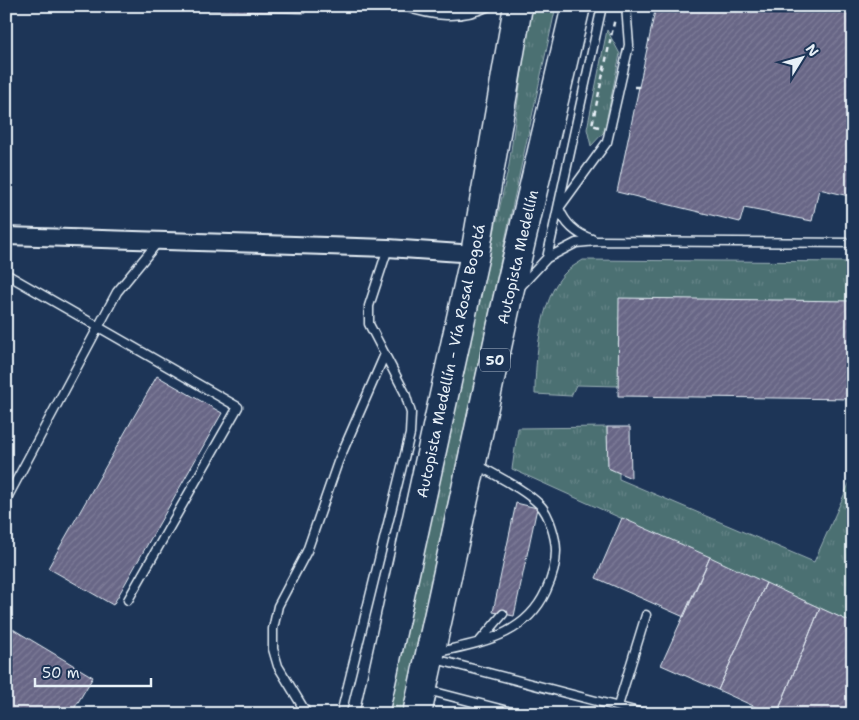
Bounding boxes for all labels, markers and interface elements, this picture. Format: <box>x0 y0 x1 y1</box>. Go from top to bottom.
north arrow <box>776 32 826 82</box>
text: N <box>802 40 823 60</box>
street label: Autopista Medellín <box>493 188 543 326</box>
street label: Autopista Medellín - Vía Rosal Bogotá <box>412 222 490 500</box>
road number: 50 <box>480 348 510 372</box>
scale bar <box>35 655 151 687</box>
text: 50 m <box>42 663 80 683</box>

